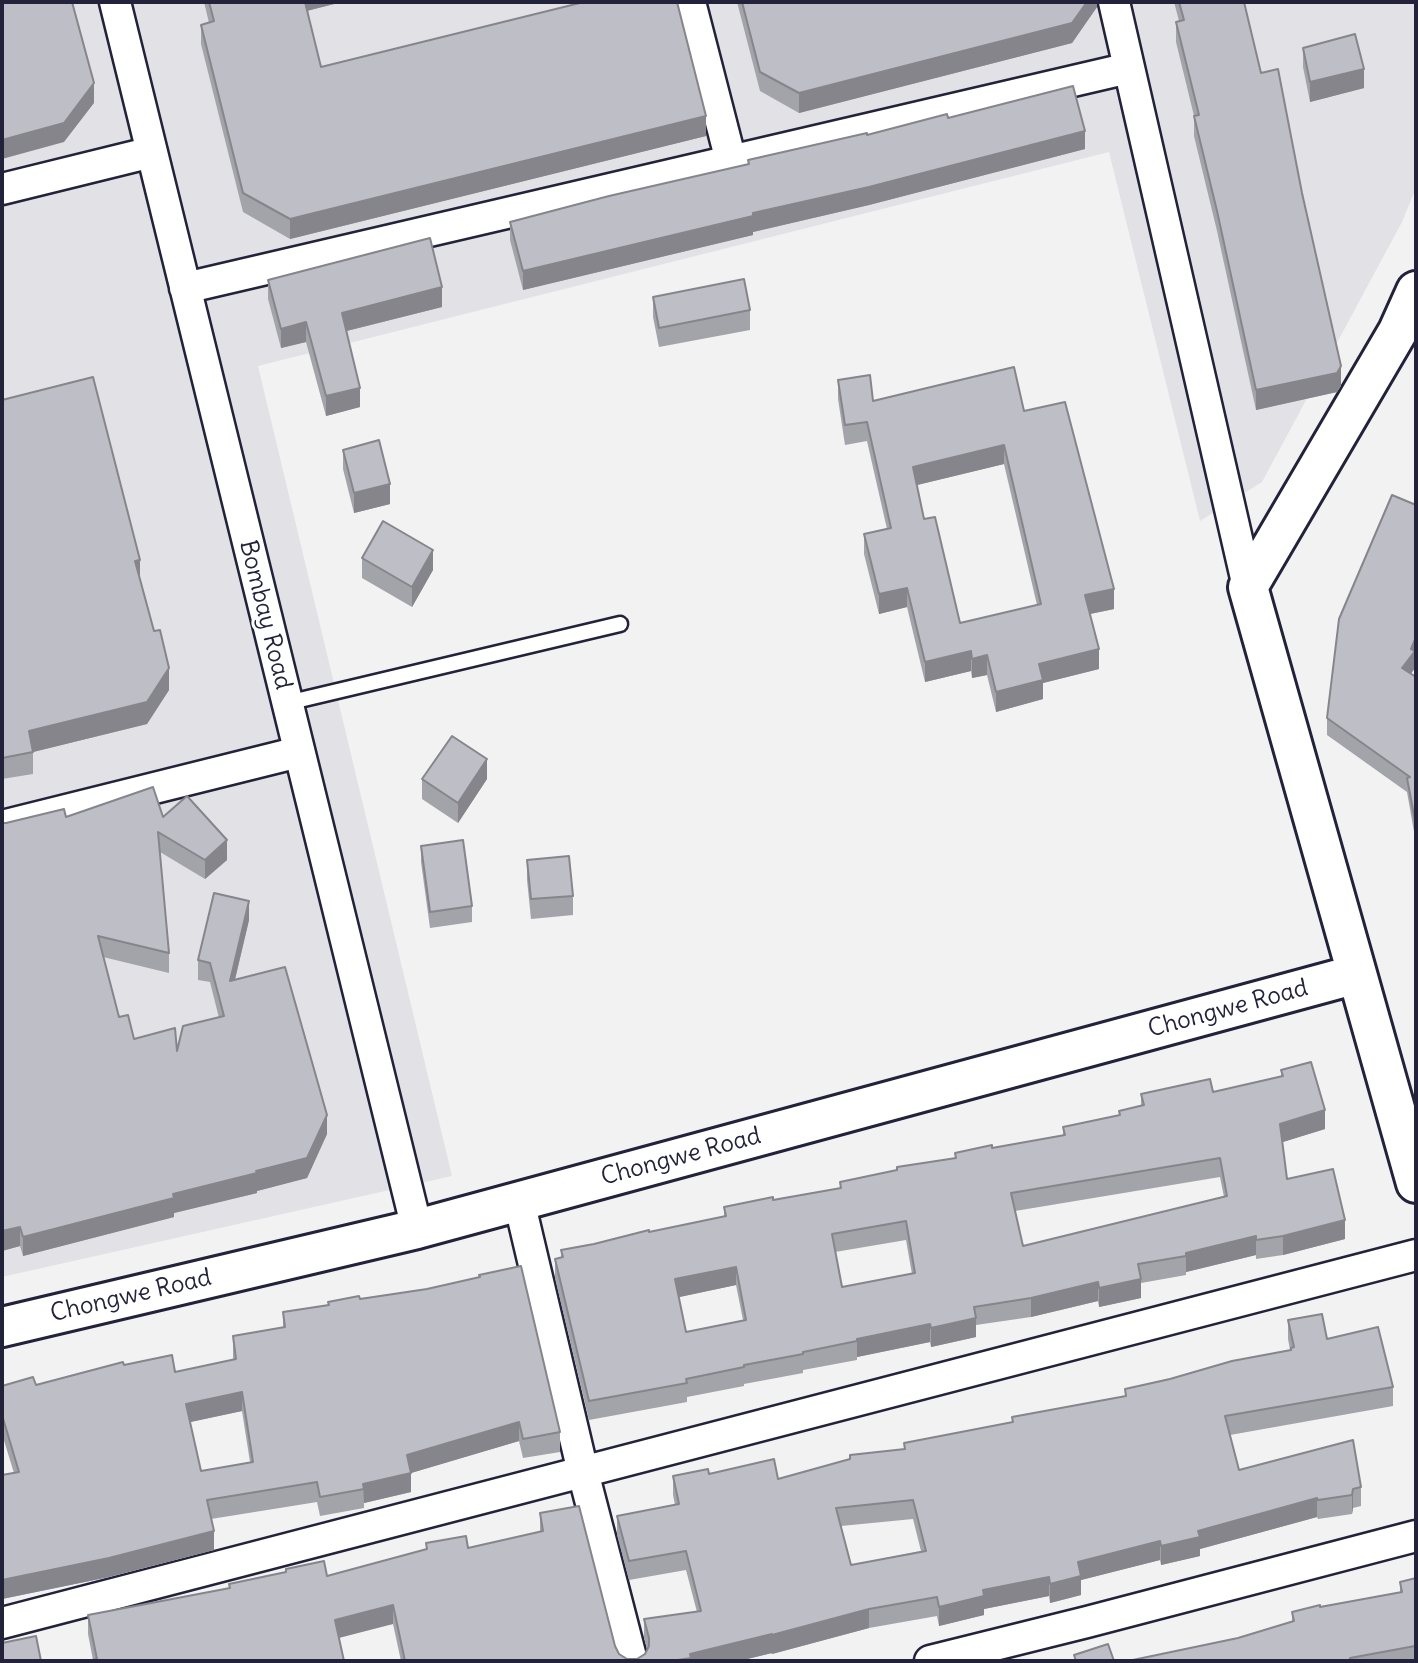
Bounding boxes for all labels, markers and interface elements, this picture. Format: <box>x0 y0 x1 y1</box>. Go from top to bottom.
street label: Bombay Road <box>233 537 297 693</box>
street label: Chongwe Road <box>1145 974 1311 1044</box>
street label: Chongwe Road <box>598 1122 764 1192</box>
street label: Chongwe Road <box>48 1263 214 1329</box>

